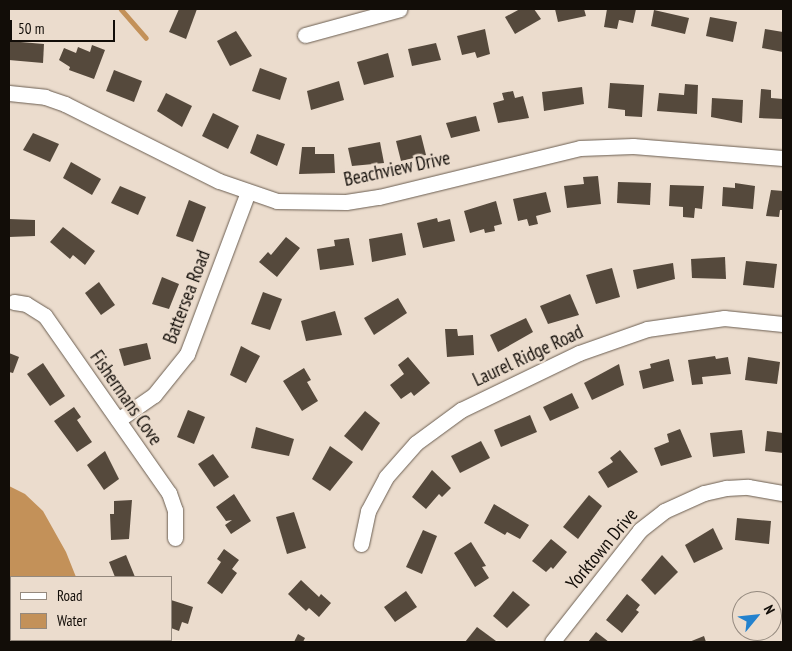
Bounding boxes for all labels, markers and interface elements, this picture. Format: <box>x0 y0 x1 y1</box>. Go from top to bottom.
scale bar <box>12 10 118 42</box>
text: 50 m <box>18 19 44 38</box>
street label: Beachview Drive <box>342 147 452 191</box>
street label: Battersea Road <box>159 247 215 347</box>
street label: Laurel Ridge Road <box>469 321 587 391</box>
street label: Fishermans Cove <box>85 346 167 450</box>
street label: Yorktown Drive <box>561 504 643 594</box>
legend <box>10 576 172 641</box>
text: Road <box>57 586 83 605</box>
north arrow <box>732 591 782 641</box>
text: N <box>760 602 779 617</box>
text: Water <box>57 611 87 630</box>

